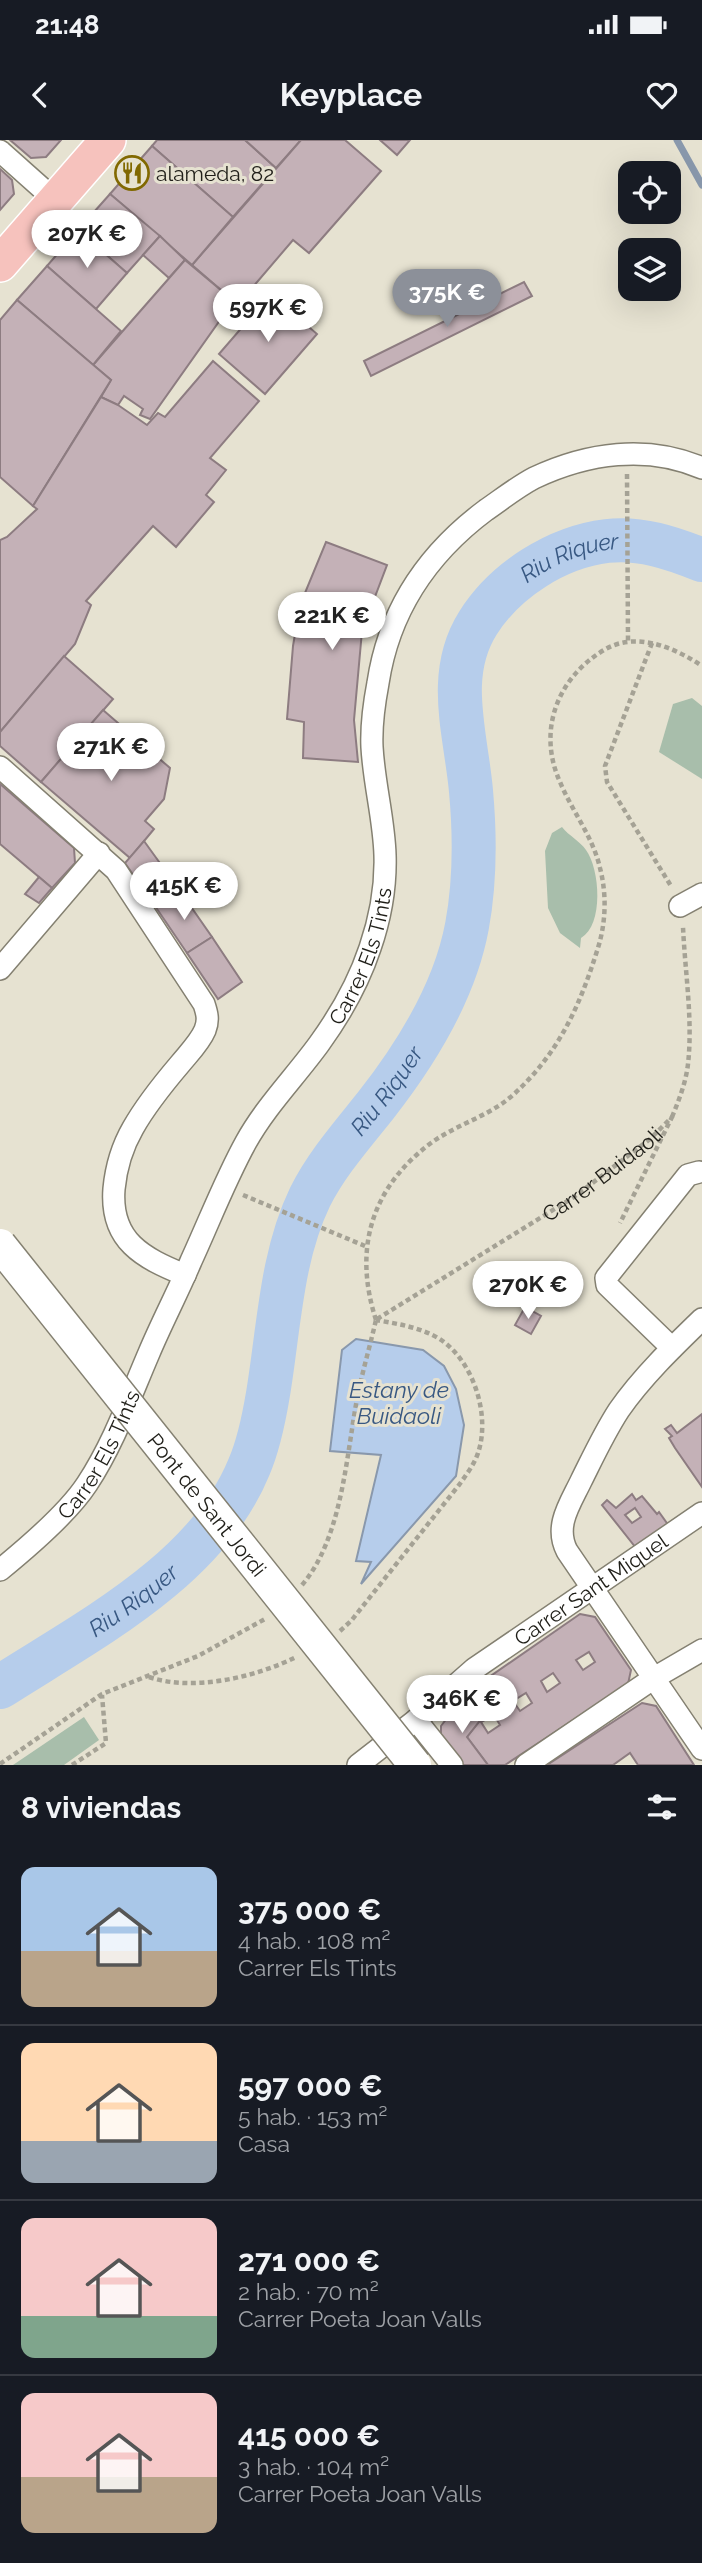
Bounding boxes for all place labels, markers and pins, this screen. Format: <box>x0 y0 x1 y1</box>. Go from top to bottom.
restaurant icon: alameda, 82 <box>113 154 151 192</box>
place label: alameda, 82 <box>156 161 274 186</box>
pin: 207K € <box>30 211 144 270</box>
pin: 375K € <box>390 270 504 329</box>
pin: 597K € <box>211 284 325 344</box>
pin: 221K € <box>275 592 389 652</box>
pin: 271K € <box>54 724 168 783</box>
pin: 415K € <box>127 862 241 922</box>
pin: 270K € <box>471 1262 585 1321</box>
pin: 346K € <box>405 1676 519 1735</box>

